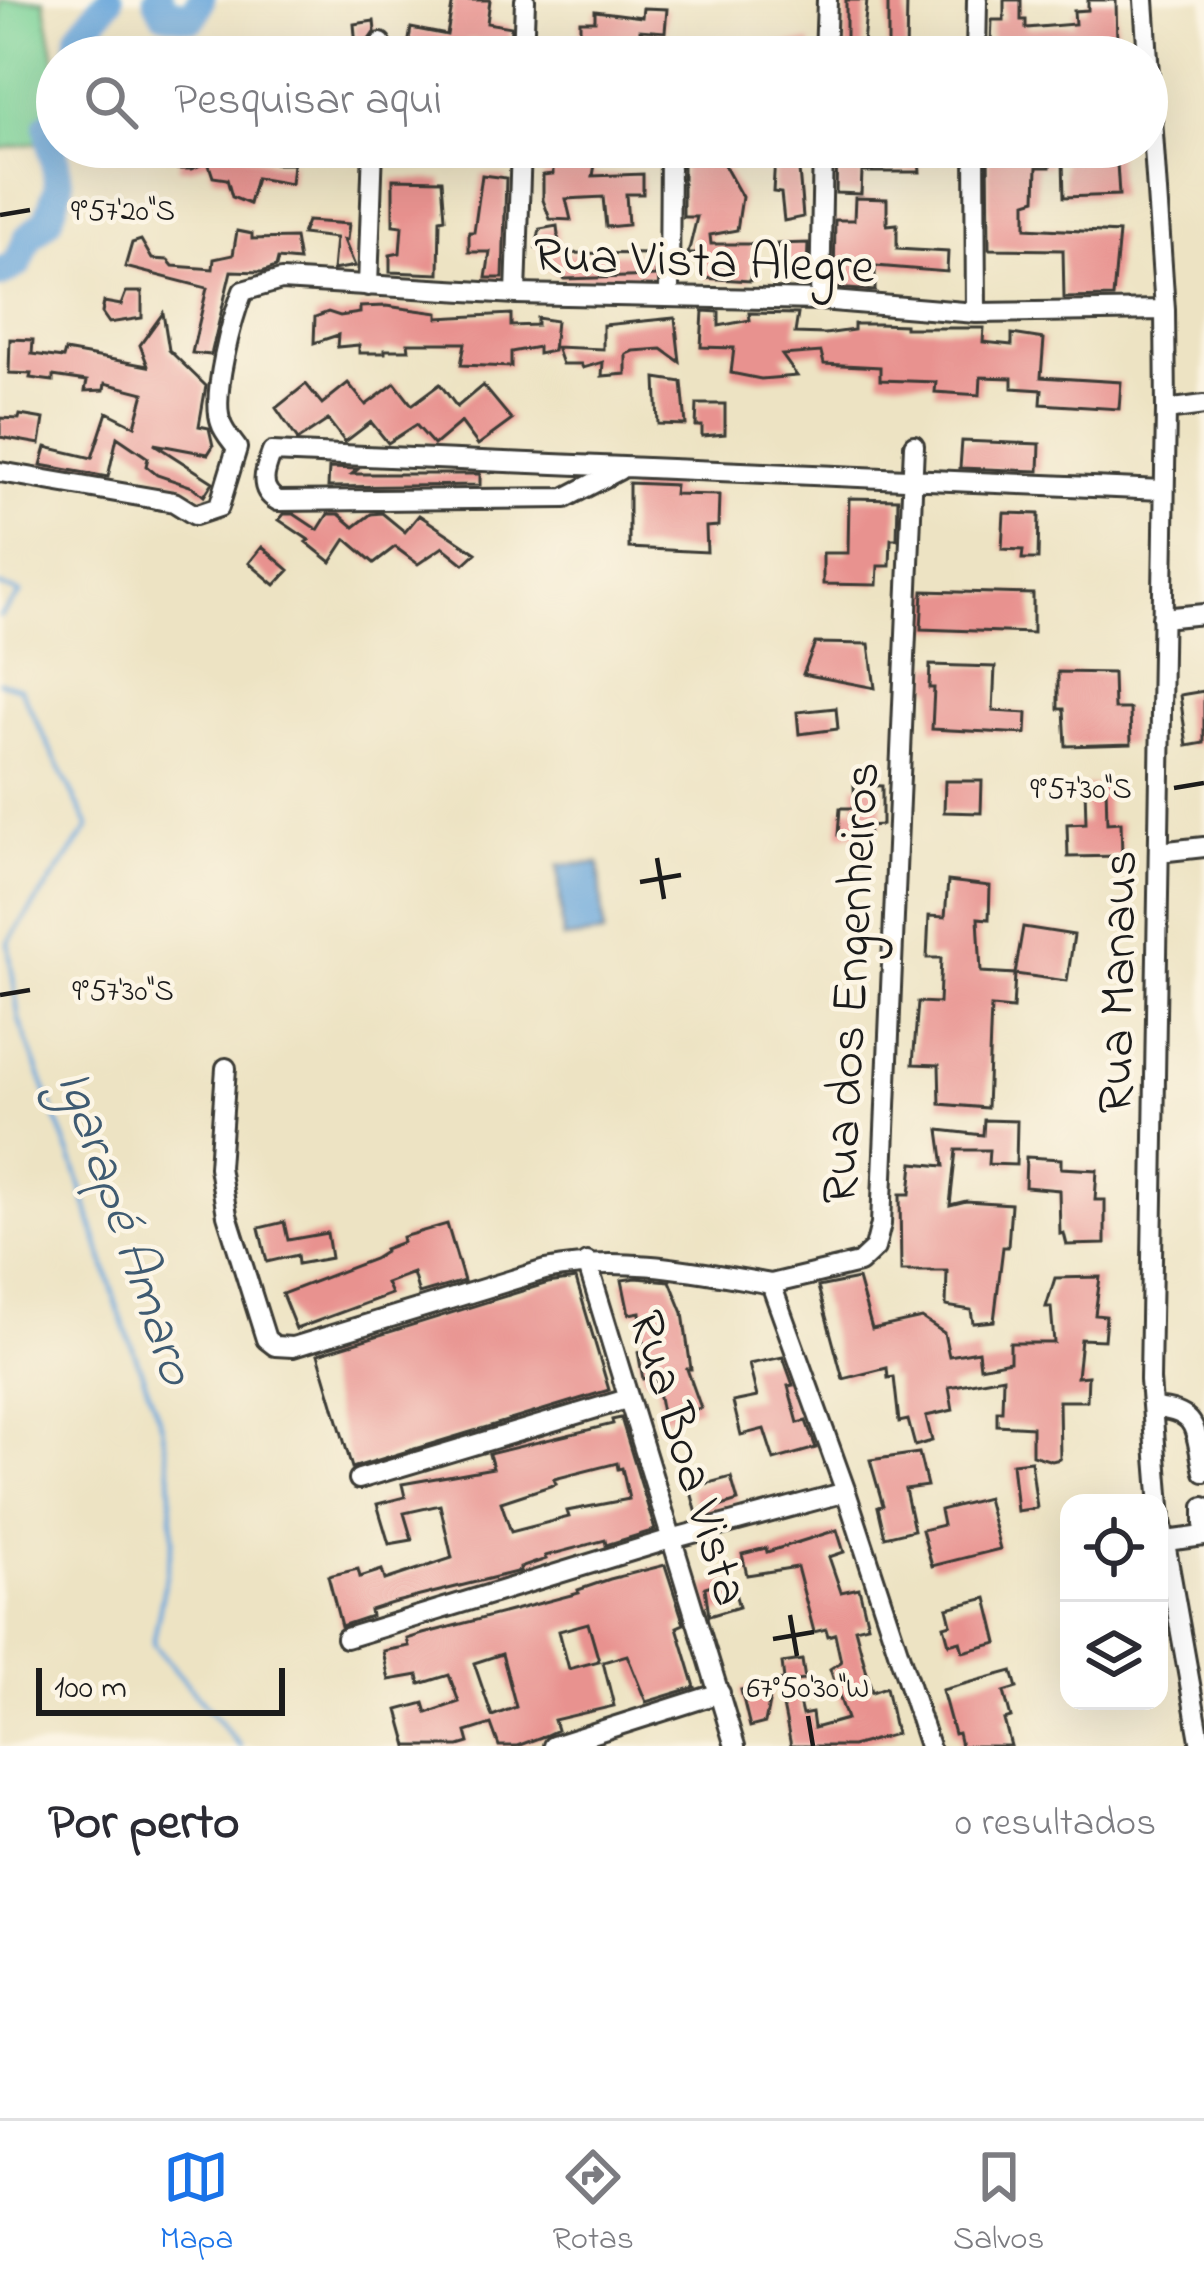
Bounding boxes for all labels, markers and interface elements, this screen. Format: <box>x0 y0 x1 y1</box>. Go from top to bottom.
search box <box>36 36 1168 168</box>
icon: search <box>78 69 144 135</box>
text: Pesquisar aqui <box>174 69 442 135</box>
text: 9°57'20"S <box>71 191 175 235</box>
street label: Rua Vista Alegre <box>532 220 876 307</box>
street label: Rua dos Engenheiros <box>804 760 903 1206</box>
text: 9°57'30"S <box>1030 769 1132 813</box>
street label: Rua Manaus <box>1081 850 1160 1115</box>
text: 9°57'30"S <box>72 971 174 1015</box>
water label: Igarapé Amaro <box>32 1060 214 1398</box>
street label: Rua Boa Vista <box>605 1302 766 1615</box>
map controls <box>1060 1494 1168 1710</box>
button: locate <box>1060 1494 1168 1602</box>
button: layers <box>1060 1602 1168 1710</box>
scale bar <box>36 1662 285 1715</box>
text: 100 m <box>54 1665 127 1713</box>
text: 67°50'30"W <box>747 1668 869 1712</box>
text: Por perto <box>48 1787 240 1862</box>
text: 0 resultados <box>955 1796 1156 1853</box>
tab: Mapa <box>160 2144 233 2264</box>
tab: Rotas <box>553 2144 634 2264</box>
tab: Salvos <box>953 2144 1044 2264</box>

